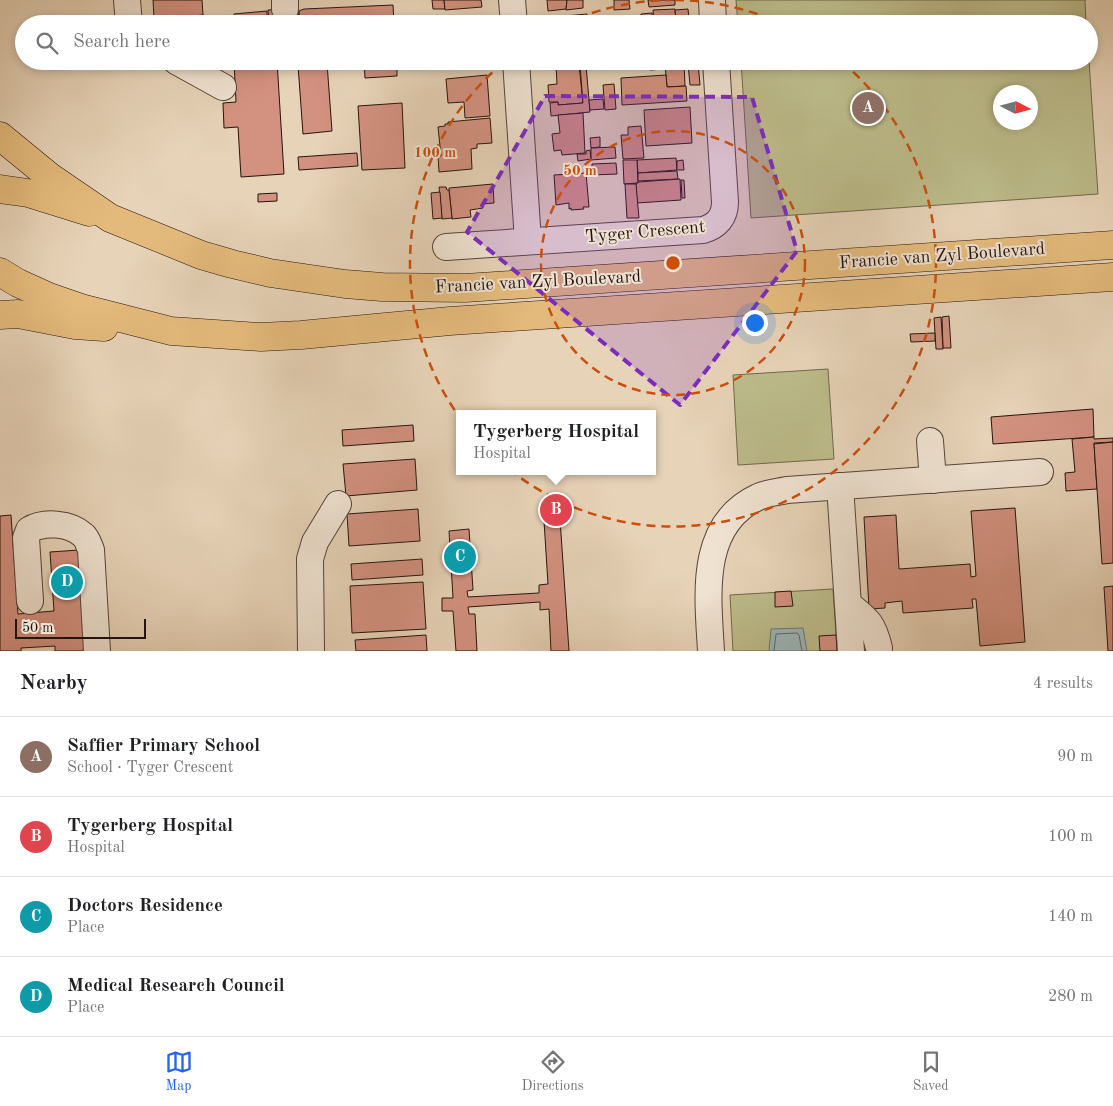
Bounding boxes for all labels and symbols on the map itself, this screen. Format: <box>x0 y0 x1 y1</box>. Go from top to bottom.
north arrow <box>993 85 1038 130</box>
pin: A <box>852 89 884 127</box>
text: 100 m <box>414 146 456 161</box>
text: 50 m <box>563 164 597 179</box>
street label: Tyger Crescent <box>584 218 706 246</box>
street label: Francie van Zyl Boulevard <box>838 240 1046 272</box>
centre of rings <box>664 254 682 272</box>
street label: Francie van Zyl Boulevard <box>434 268 642 296</box>
your location <box>742 310 768 336</box>
pin: B <box>540 491 572 529</box>
pin: C <box>444 538 476 576</box>
pin: D <box>51 563 83 601</box>
scale bar <box>15 616 146 639</box>

